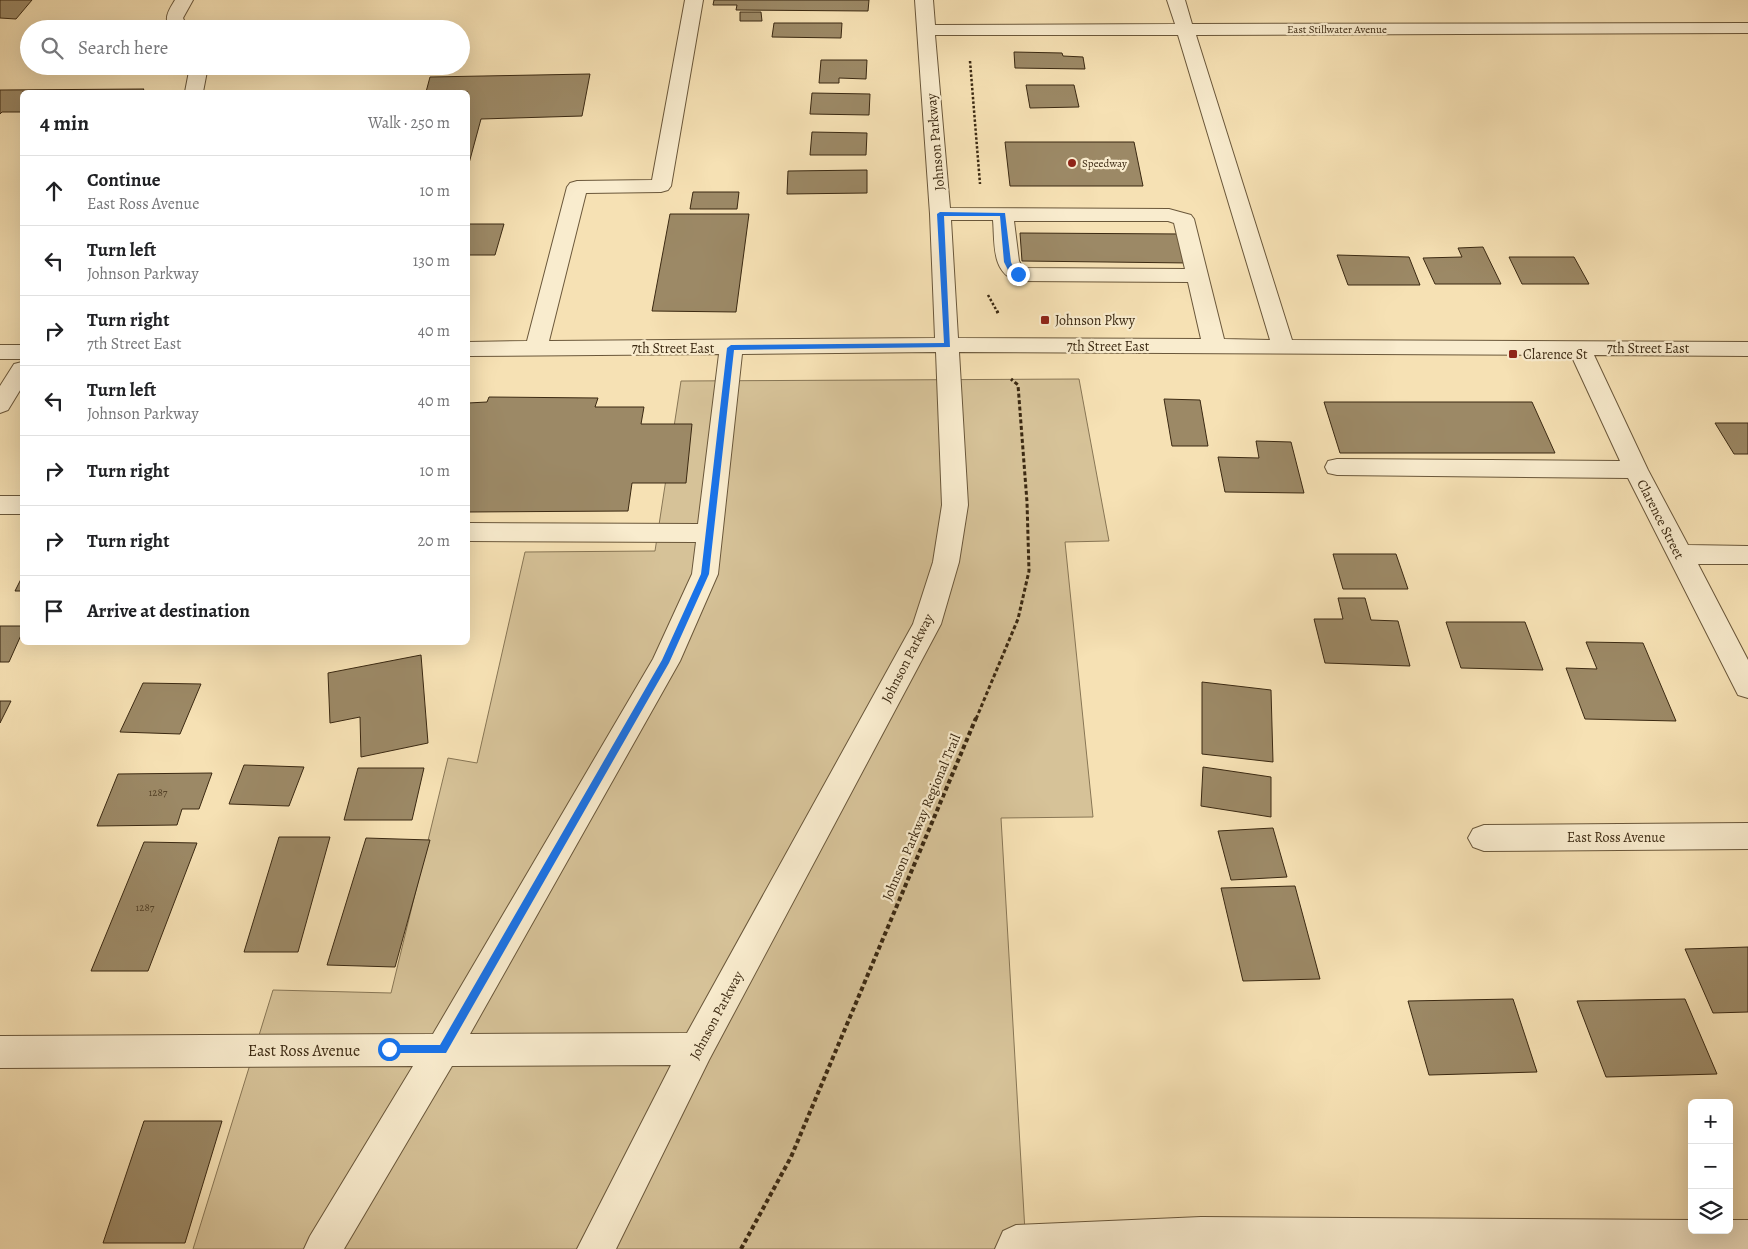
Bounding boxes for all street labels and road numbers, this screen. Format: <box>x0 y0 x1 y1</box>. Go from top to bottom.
street label: East Stillwater Avenue <box>1287 22 1387 37</box>
street label: Johnson Parkway <box>922 92 949 191</box>
street label: 7th Street East <box>1067 337 1150 356</box>
street label: 7th Street East <box>632 339 715 358</box>
street label: 7th Street East <box>1607 339 1690 358</box>
street label: Clarence Street <box>1632 476 1689 563</box>
street label: Johnson Parkway <box>877 610 938 706</box>
street label: Johnson Parkway Regional Trail <box>878 730 965 903</box>
street label: East Ross Avenue <box>1567 828 1665 847</box>
street label: Johnson Parkway <box>685 967 748 1063</box>
street label: East Ross Avenue <box>248 1040 360 1062</box>

